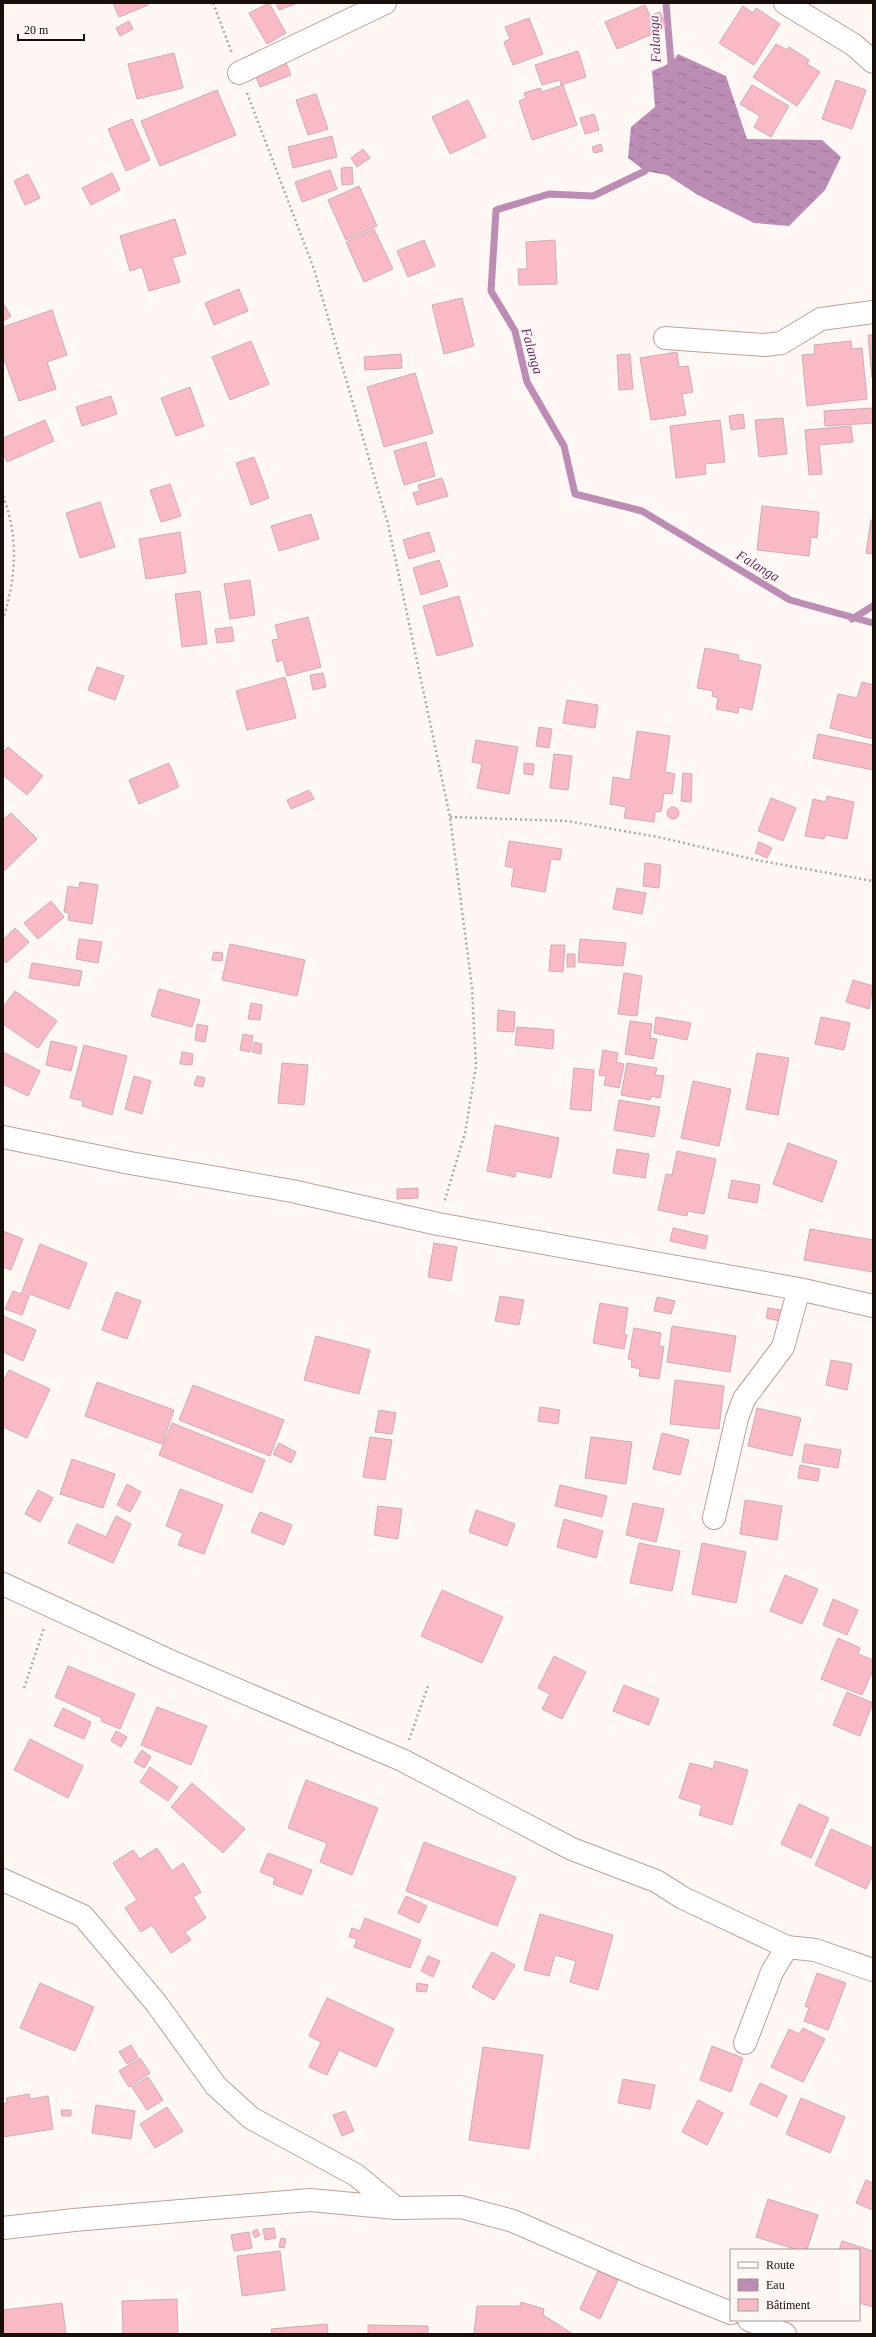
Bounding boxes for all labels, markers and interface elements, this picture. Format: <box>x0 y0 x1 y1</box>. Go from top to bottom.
water label: Falanga <box>646 15 664 64</box>
scale bar <box>18 16 84 42</box>
text: 20 m <box>24 23 49 37</box>
water label: Falanga <box>518 325 546 376</box>
water label: Falanga <box>733 547 782 585</box>
legend <box>730 2249 860 2321</box>
text: Route <box>766 2258 795 2272</box>
text: Eau <box>766 2278 785 2292</box>
text: Bâtiment <box>766 2298 811 2312</box>

